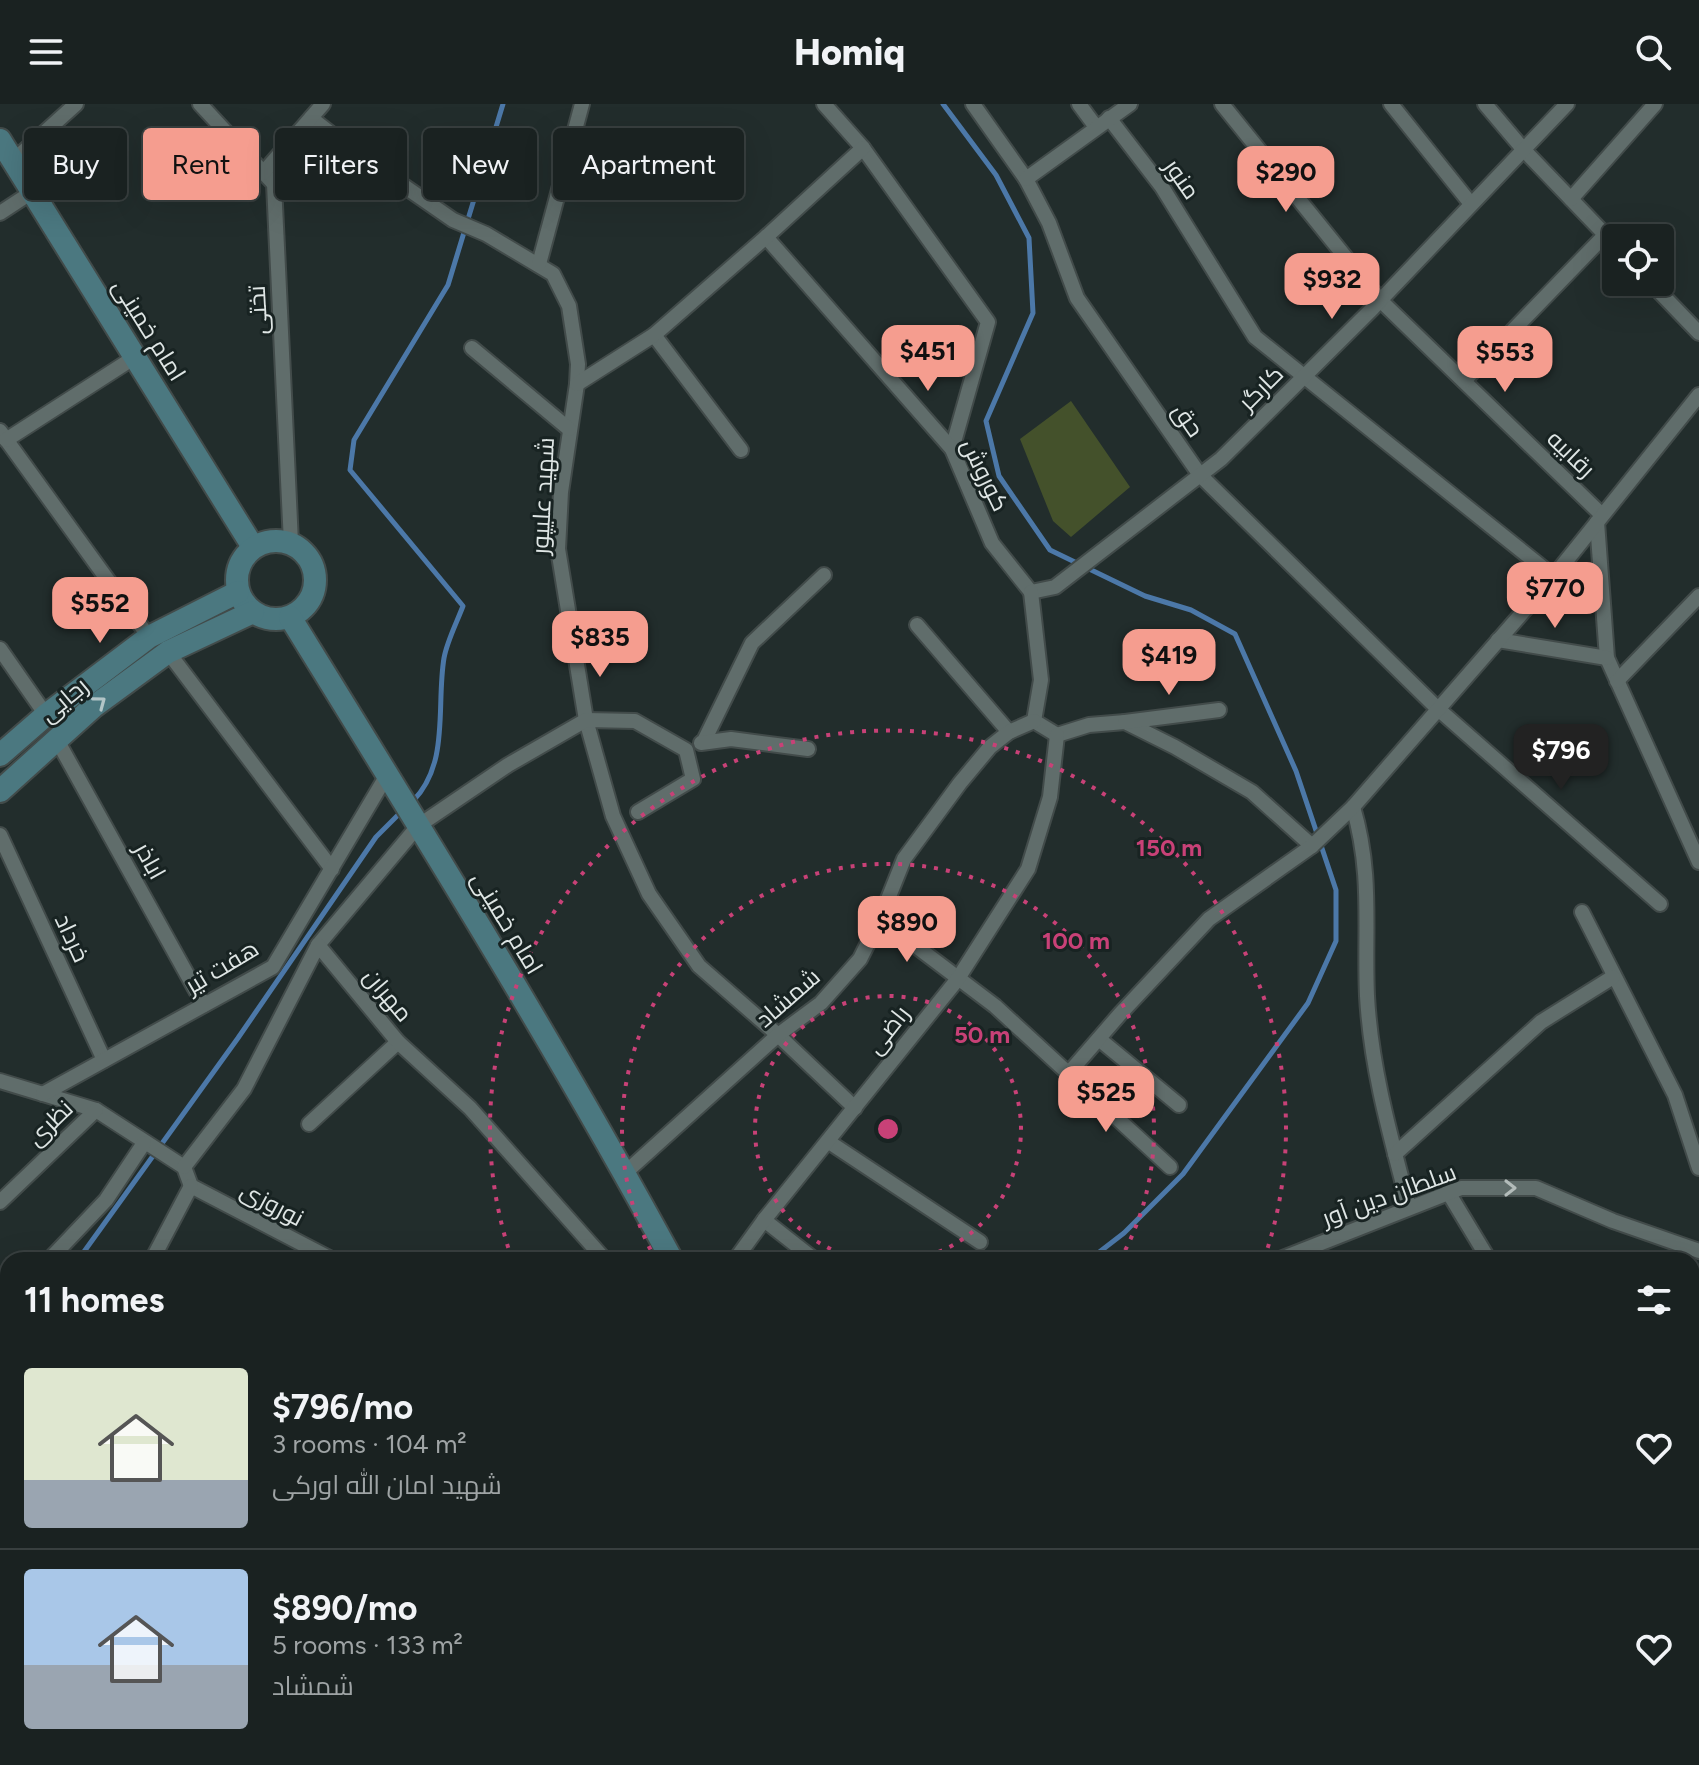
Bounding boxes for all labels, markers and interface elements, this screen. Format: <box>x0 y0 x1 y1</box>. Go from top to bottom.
icon: menu <box>24 30 68 74</box>
icon: search <box>1631 30 1675 74</box>
text: Homiq <box>794 31 905 74</box>
chip: Buy <box>24 128 127 200</box>
chip: Rent <box>143 128 259 200</box>
chip: Filters <box>275 128 407 200</box>
chip: New <box>423 128 537 200</box>
chip: Apartment <box>553 128 744 200</box>
pin: $290 <box>1239 146 1333 214</box>
street label: منور <box>1157 151 1207 205</box>
text: $290 <box>1255 156 1317 188</box>
map controls <box>1602 224 1674 296</box>
button: locate <box>1602 224 1674 296</box>
pin: $932 <box>1285 253 1379 321</box>
text: $932 <box>1303 263 1362 295</box>
street label: امام خمینی <box>105 273 192 387</box>
street label: تختی <box>242 284 273 335</box>
pin: $451 <box>881 325 975 393</box>
pin: $553 <box>1458 326 1552 394</box>
text: $451 <box>900 335 956 367</box>
text: $553 <box>1475 336 1535 368</box>
street label: کارگر <box>1231 359 1289 418</box>
street label: حق <box>1166 397 1210 443</box>
street label: رقابیه <box>1541 424 1601 483</box>
street label: کوروش <box>955 434 1015 516</box>
street label: شهید علیپور <box>525 437 561 557</box>
pin: $770 <box>1508 562 1602 630</box>
text: $770 <box>1525 572 1585 604</box>
pin: $552 <box>53 577 147 645</box>
text: $552 <box>70 587 130 619</box>
pin: $835 <box>553 611 647 679</box>
text: $835 <box>570 621 630 653</box>
pin: $419 <box>1122 629 1216 697</box>
text: $419 <box>1141 639 1197 671</box>
street label: رجایی <box>34 671 94 728</box>
one-way arrow <box>91 698 106 712</box>
pin: $796 <box>1514 724 1608 792</box>
text: $796 <box>1531 734 1591 766</box>
text: 150 m <box>1136 833 1202 862</box>
street label: اباذر <box>128 835 172 884</box>
street label: امام خمینی <box>464 866 549 980</box>
pin: $890 <box>860 896 954 964</box>
text: $890 <box>876 906 938 938</box>
street label: خرداد <box>49 909 96 967</box>
text: 100 m <box>1042 926 1110 955</box>
street label: هفت تیر <box>178 933 264 1001</box>
street label: مهران <box>358 962 419 1027</box>
street label: شمشاد <box>750 962 826 1033</box>
street label: راضی <box>860 1000 916 1060</box>
text: 50 m <box>954 1020 1010 1049</box>
pin: $525 <box>1059 1066 1153 1134</box>
text: $525 <box>1076 1076 1136 1108</box>
street label: نظری <box>20 1094 79 1152</box>
centre of rings <box>874 1115 902 1143</box>
street label: سلطان دین آور <box>1316 1157 1460 1233</box>
street label: نوروزی <box>236 1175 309 1232</box>
one-way arrow <box>1504 1179 1517 1197</box>
icon: filters <box>1632 1278 1676 1322</box>
text: 11 homes <box>24 1280 164 1321</box>
text: $796/mo <box>272 1387 413 1428</box>
icon: home <box>88 1400 184 1496</box>
icon: heart <box>1632 1426 1676 1470</box>
text: 3 rooms · 104 m² <box>272 1428 467 1460</box>
text: شهید امان الله اورکی <box>272 1469 502 1501</box>
text: $890/mo <box>272 1588 418 1629</box>
icon: home <box>88 1601 184 1697</box>
icon: heart <box>1632 1627 1676 1671</box>
text: 5 rooms · 133 m² <box>272 1629 463 1661</box>
text: شمشاد <box>272 1670 354 1702</box>

